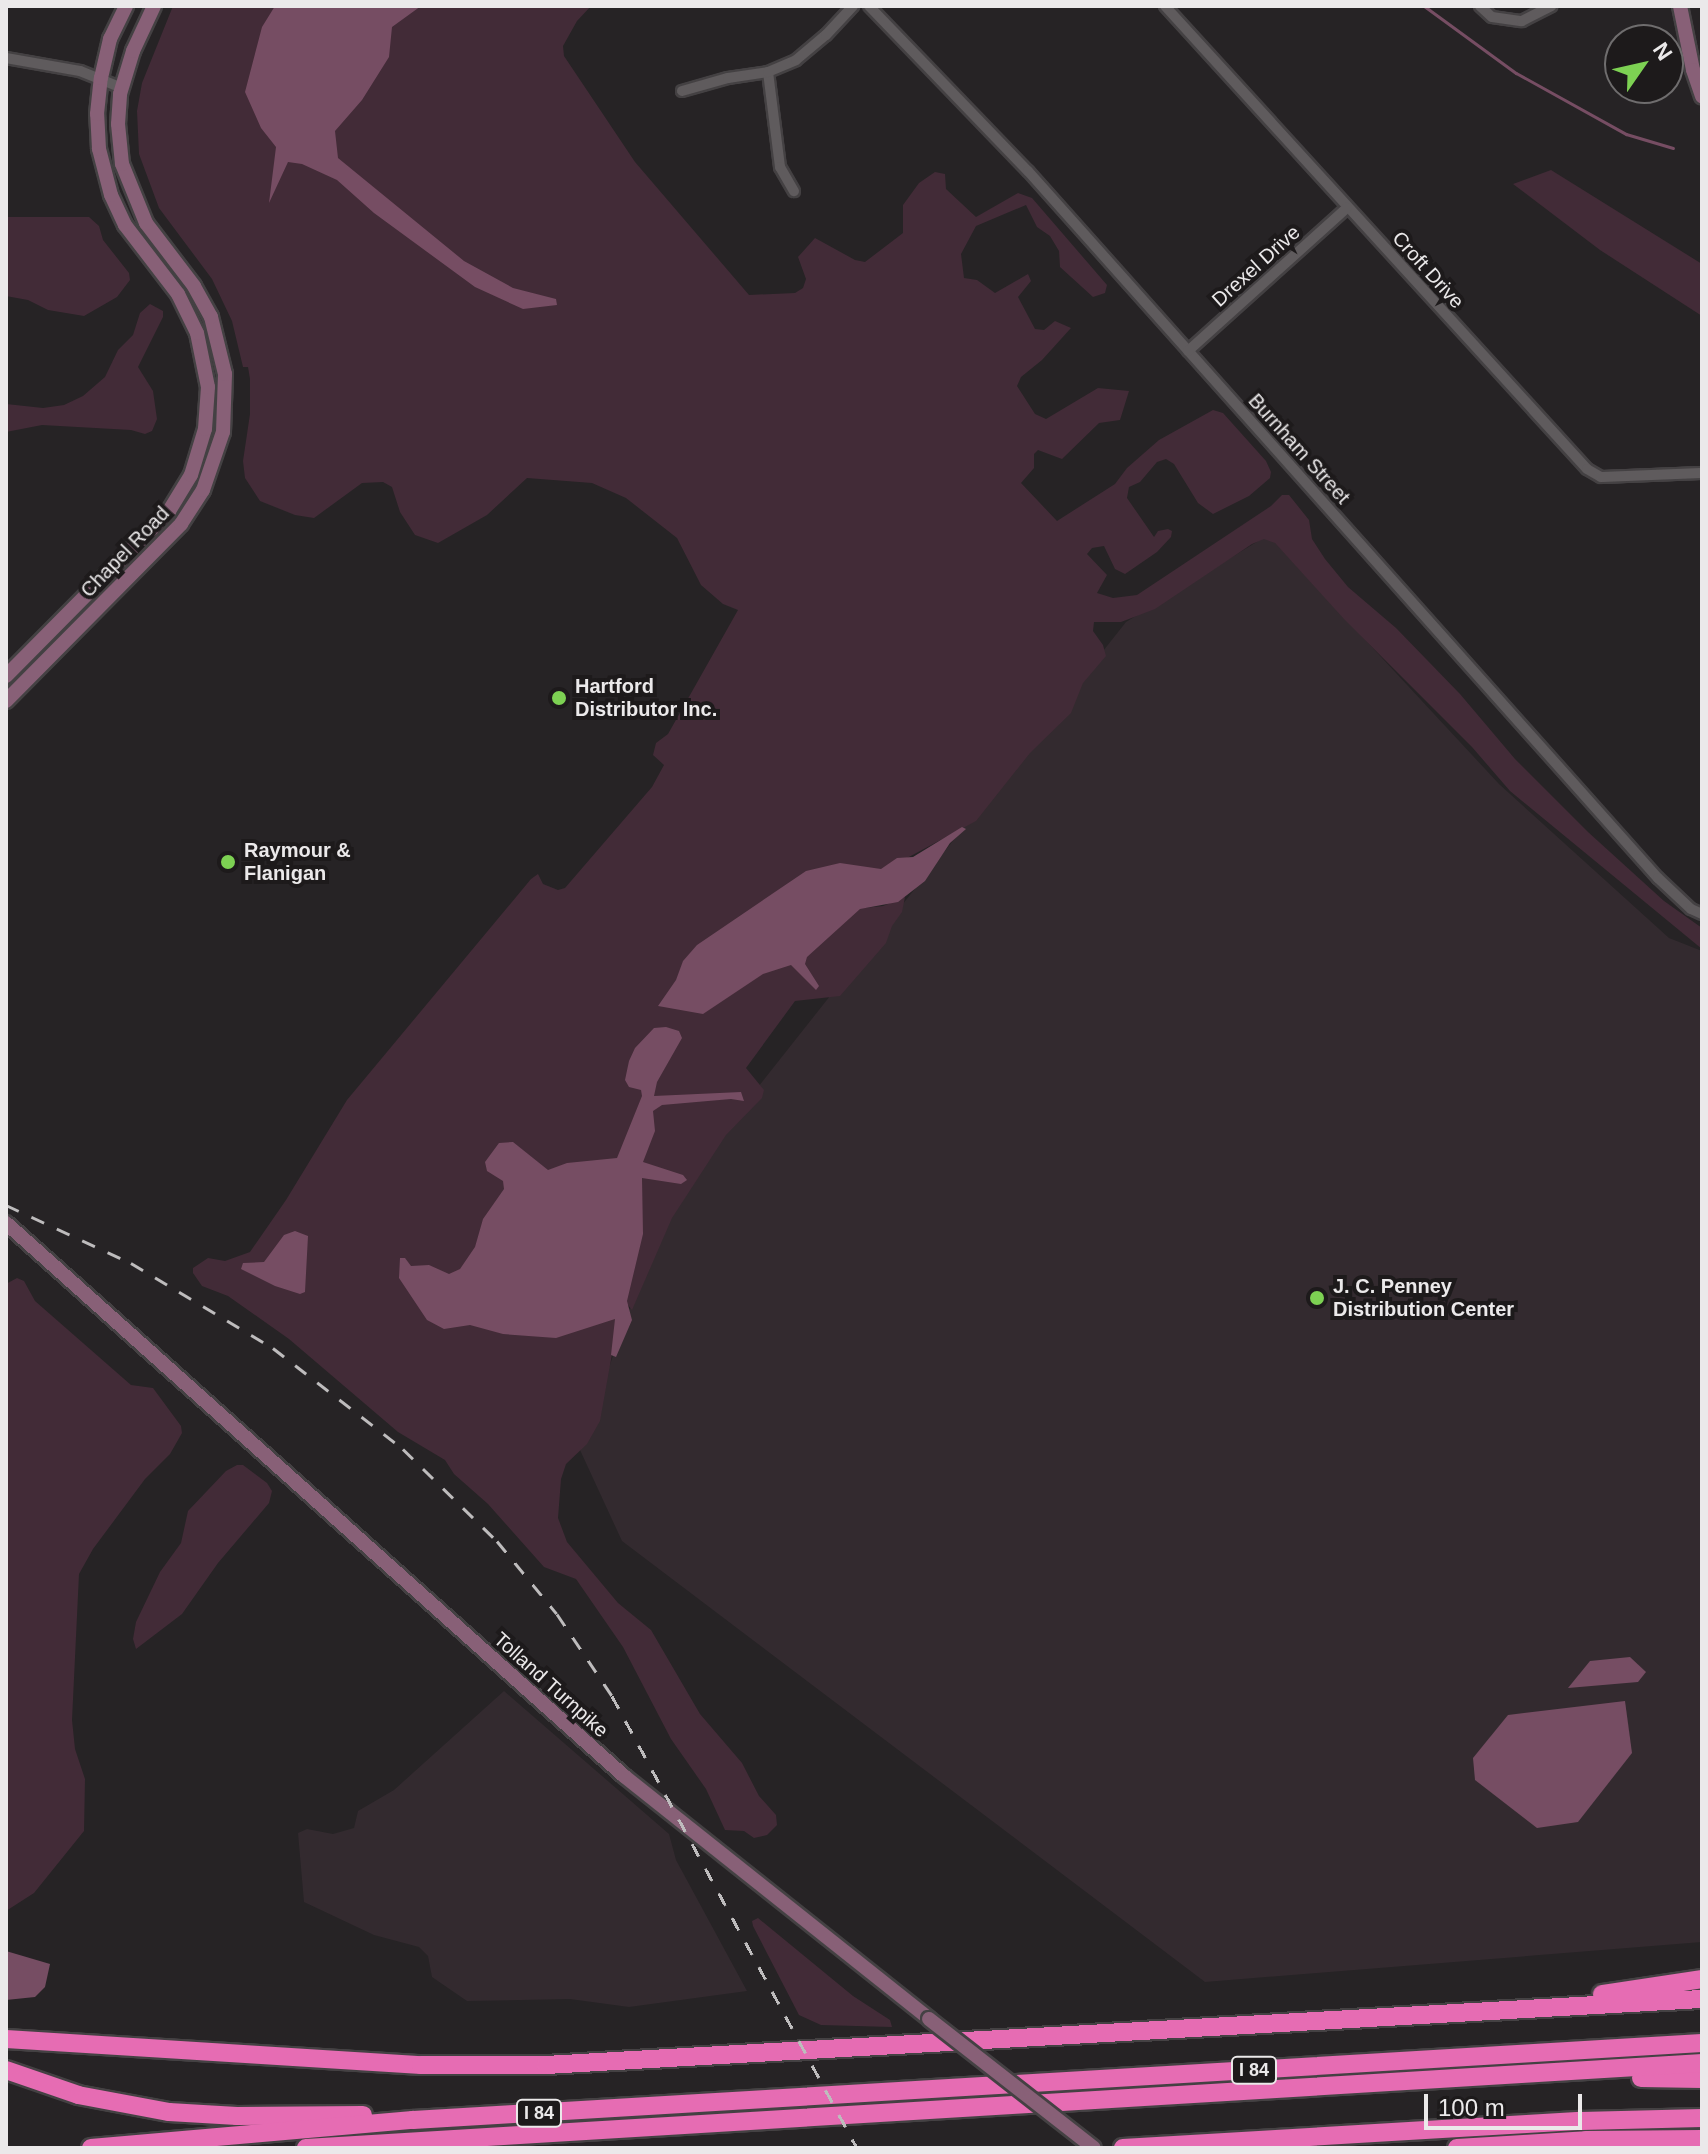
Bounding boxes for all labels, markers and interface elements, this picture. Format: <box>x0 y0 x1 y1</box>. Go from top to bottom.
north arrow <box>1604 24 1684 104</box>
text: N <box>1648 38 1677 65</box>
street label: Drexel Drive <box>1207 220 1305 312</box>
street label: Croft Drive <box>1387 226 1469 314</box>
street label: Burnham Street <box>1243 389 1355 509</box>
street label: Chapel Road <box>76 502 174 602</box>
place label: Hartford Distributor Inc. <box>575 674 717 721</box>
marker: Hartford Distributor Inc. <box>550 689 568 707</box>
place label: Raymour & Flanigan <box>244 838 351 885</box>
marker: Raymour & Flanigan <box>219 853 237 871</box>
place label: J. C. Penney Distribution Center <box>1333 1274 1514 1321</box>
marker: J. C. Penney Distribution Center <box>1308 1289 1326 1307</box>
street label: Tolland Turnpike <box>489 1627 613 1743</box>
road number: I 84 <box>1230 2056 1278 2084</box>
scale bar <box>1428 2078 1586 2128</box>
text: 100 m <box>1438 2094 1505 2121</box>
road number: I 84 <box>515 2099 563 2127</box>

